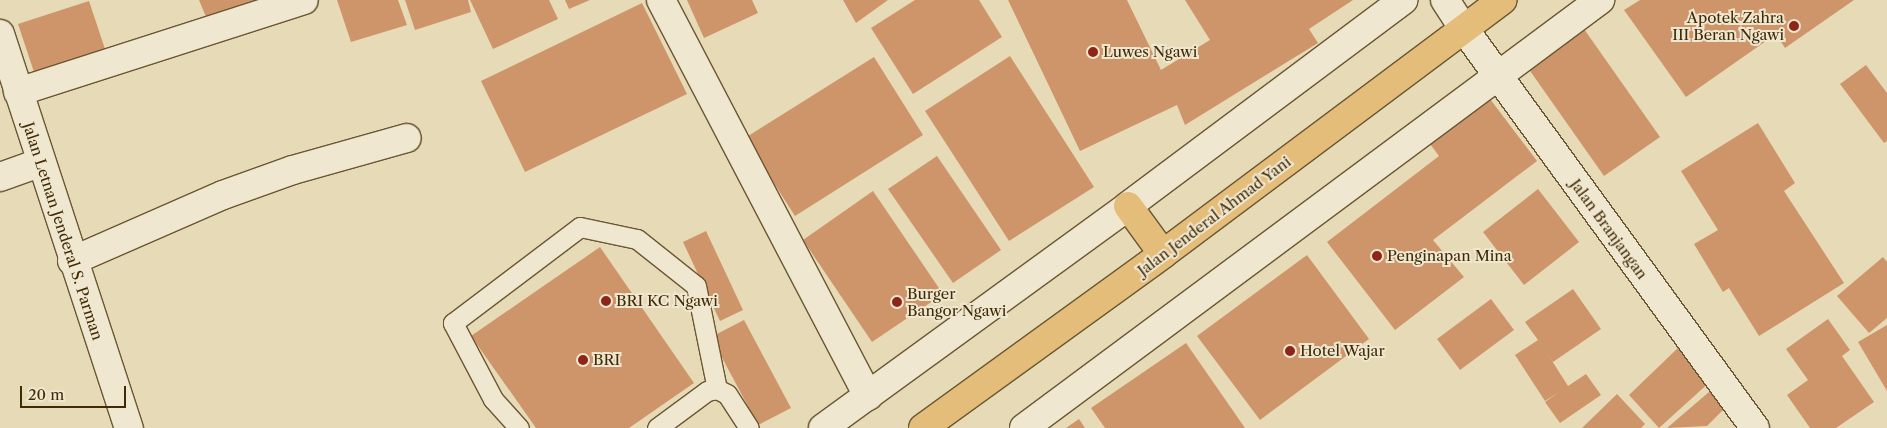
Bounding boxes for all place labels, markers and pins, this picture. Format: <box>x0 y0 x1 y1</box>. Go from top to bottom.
place label: Apotek Zahra III Beran Ngawi <box>1672 8 1784 43</box>
marker: Apotek Zahra III Beran Ngawi <box>1788 20 1800 32</box>
place label: Luwes Ngawi <box>1103 43 1197 61</box>
marker: Luwes Ngawi <box>1087 46 1099 58</box>
place label: Penginapan Mina <box>1387 247 1512 265</box>
marker: Penginapan Mina <box>1371 250 1383 262</box>
place label: Burger Bangor Ngawi <box>907 284 1007 319</box>
place label: BRI KC Ngawi <box>616 292 718 310</box>
marker: BRI KC Ngawi <box>600 295 612 307</box>
marker: Burger Bangor Ngawi <box>891 296 903 308</box>
place label: Hotel Wajar <box>1300 342 1385 360</box>
marker: Hotel Wajar <box>1284 345 1296 357</box>
place label: BRI <box>593 351 620 369</box>
marker: BRI <box>577 354 589 366</box>

